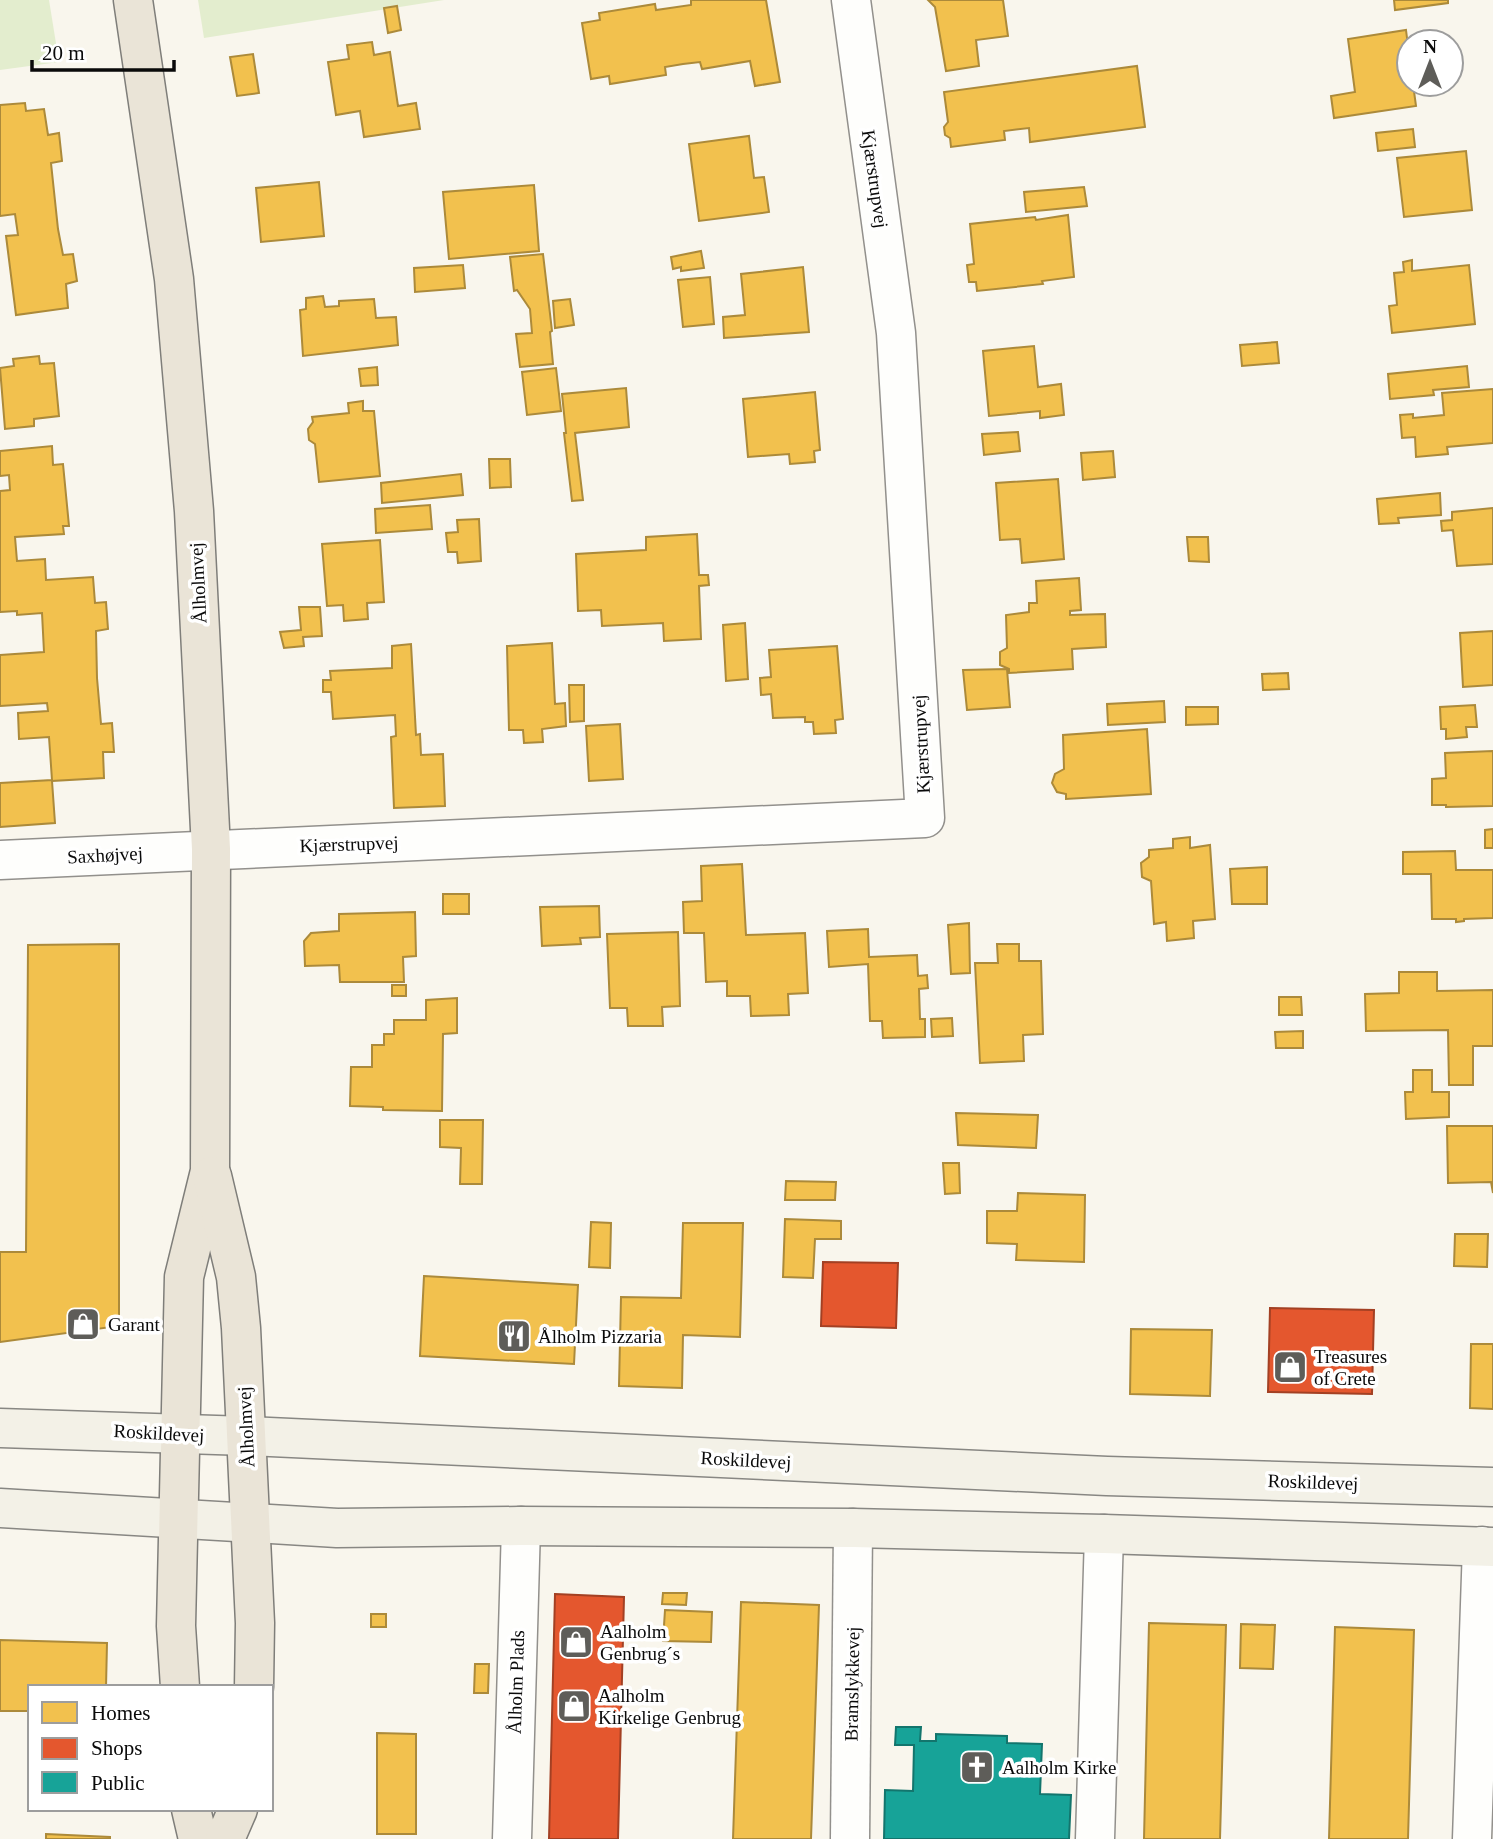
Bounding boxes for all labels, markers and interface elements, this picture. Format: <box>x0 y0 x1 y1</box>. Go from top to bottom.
scale bar <box>32 28 173 72</box>
north arrow <box>1395 28 1465 98</box>
text: N <box>1423 36 1437 57</box>
text: 20 m <box>42 41 85 65</box>
street label: Kjærstrupvej <box>858 128 892 230</box>
street label: Ålholmvej <box>185 542 211 624</box>
street label: Kjærstrupvej <box>908 694 934 794</box>
street label: Kjærstrupvej <box>299 832 399 856</box>
street label: Saxhøjvej <box>67 843 143 867</box>
shop icon: Garant <box>64 1305 102 1343</box>
place label: Garant <box>108 1314 160 1335</box>
restaurant icon: Ålholm Pizzaria <box>495 1317 533 1355</box>
place label: Ålholm Pizzaria <box>538 1326 663 1347</box>
place label: Treasures of Crete <box>1314 1346 1387 1389</box>
shop icon: Treasures of Crete <box>1271 1348 1309 1386</box>
street label: Ålholmvej <box>233 1386 259 1468</box>
street label: Roskildevej <box>113 1420 205 1446</box>
street label: Roskildevej <box>700 1447 792 1473</box>
street label: Roskildevej <box>1267 1470 1359 1494</box>
place label: Aalholm Genbrug´s <box>600 1621 680 1664</box>
shop icon: Aalholm Genbrug´s <box>557 1623 595 1661</box>
street label: Bramslykkevej <box>840 1626 864 1742</box>
street label: Ålholm Plads <box>504 1630 528 1734</box>
legend <box>28 1685 273 1811</box>
place label: Aalholm Kirkelige Genbrug <box>598 1685 741 1728</box>
shop icon: Aalholm Kirkelige Genbrug <box>555 1687 593 1725</box>
text: Homes <box>91 1701 151 1725</box>
text: Shops <box>91 1736 142 1760</box>
church icon: Aalholm Kirke <box>958 1748 996 1786</box>
place label: Aalholm Kirke <box>1002 1757 1117 1778</box>
text: Public <box>91 1771 145 1795</box>

